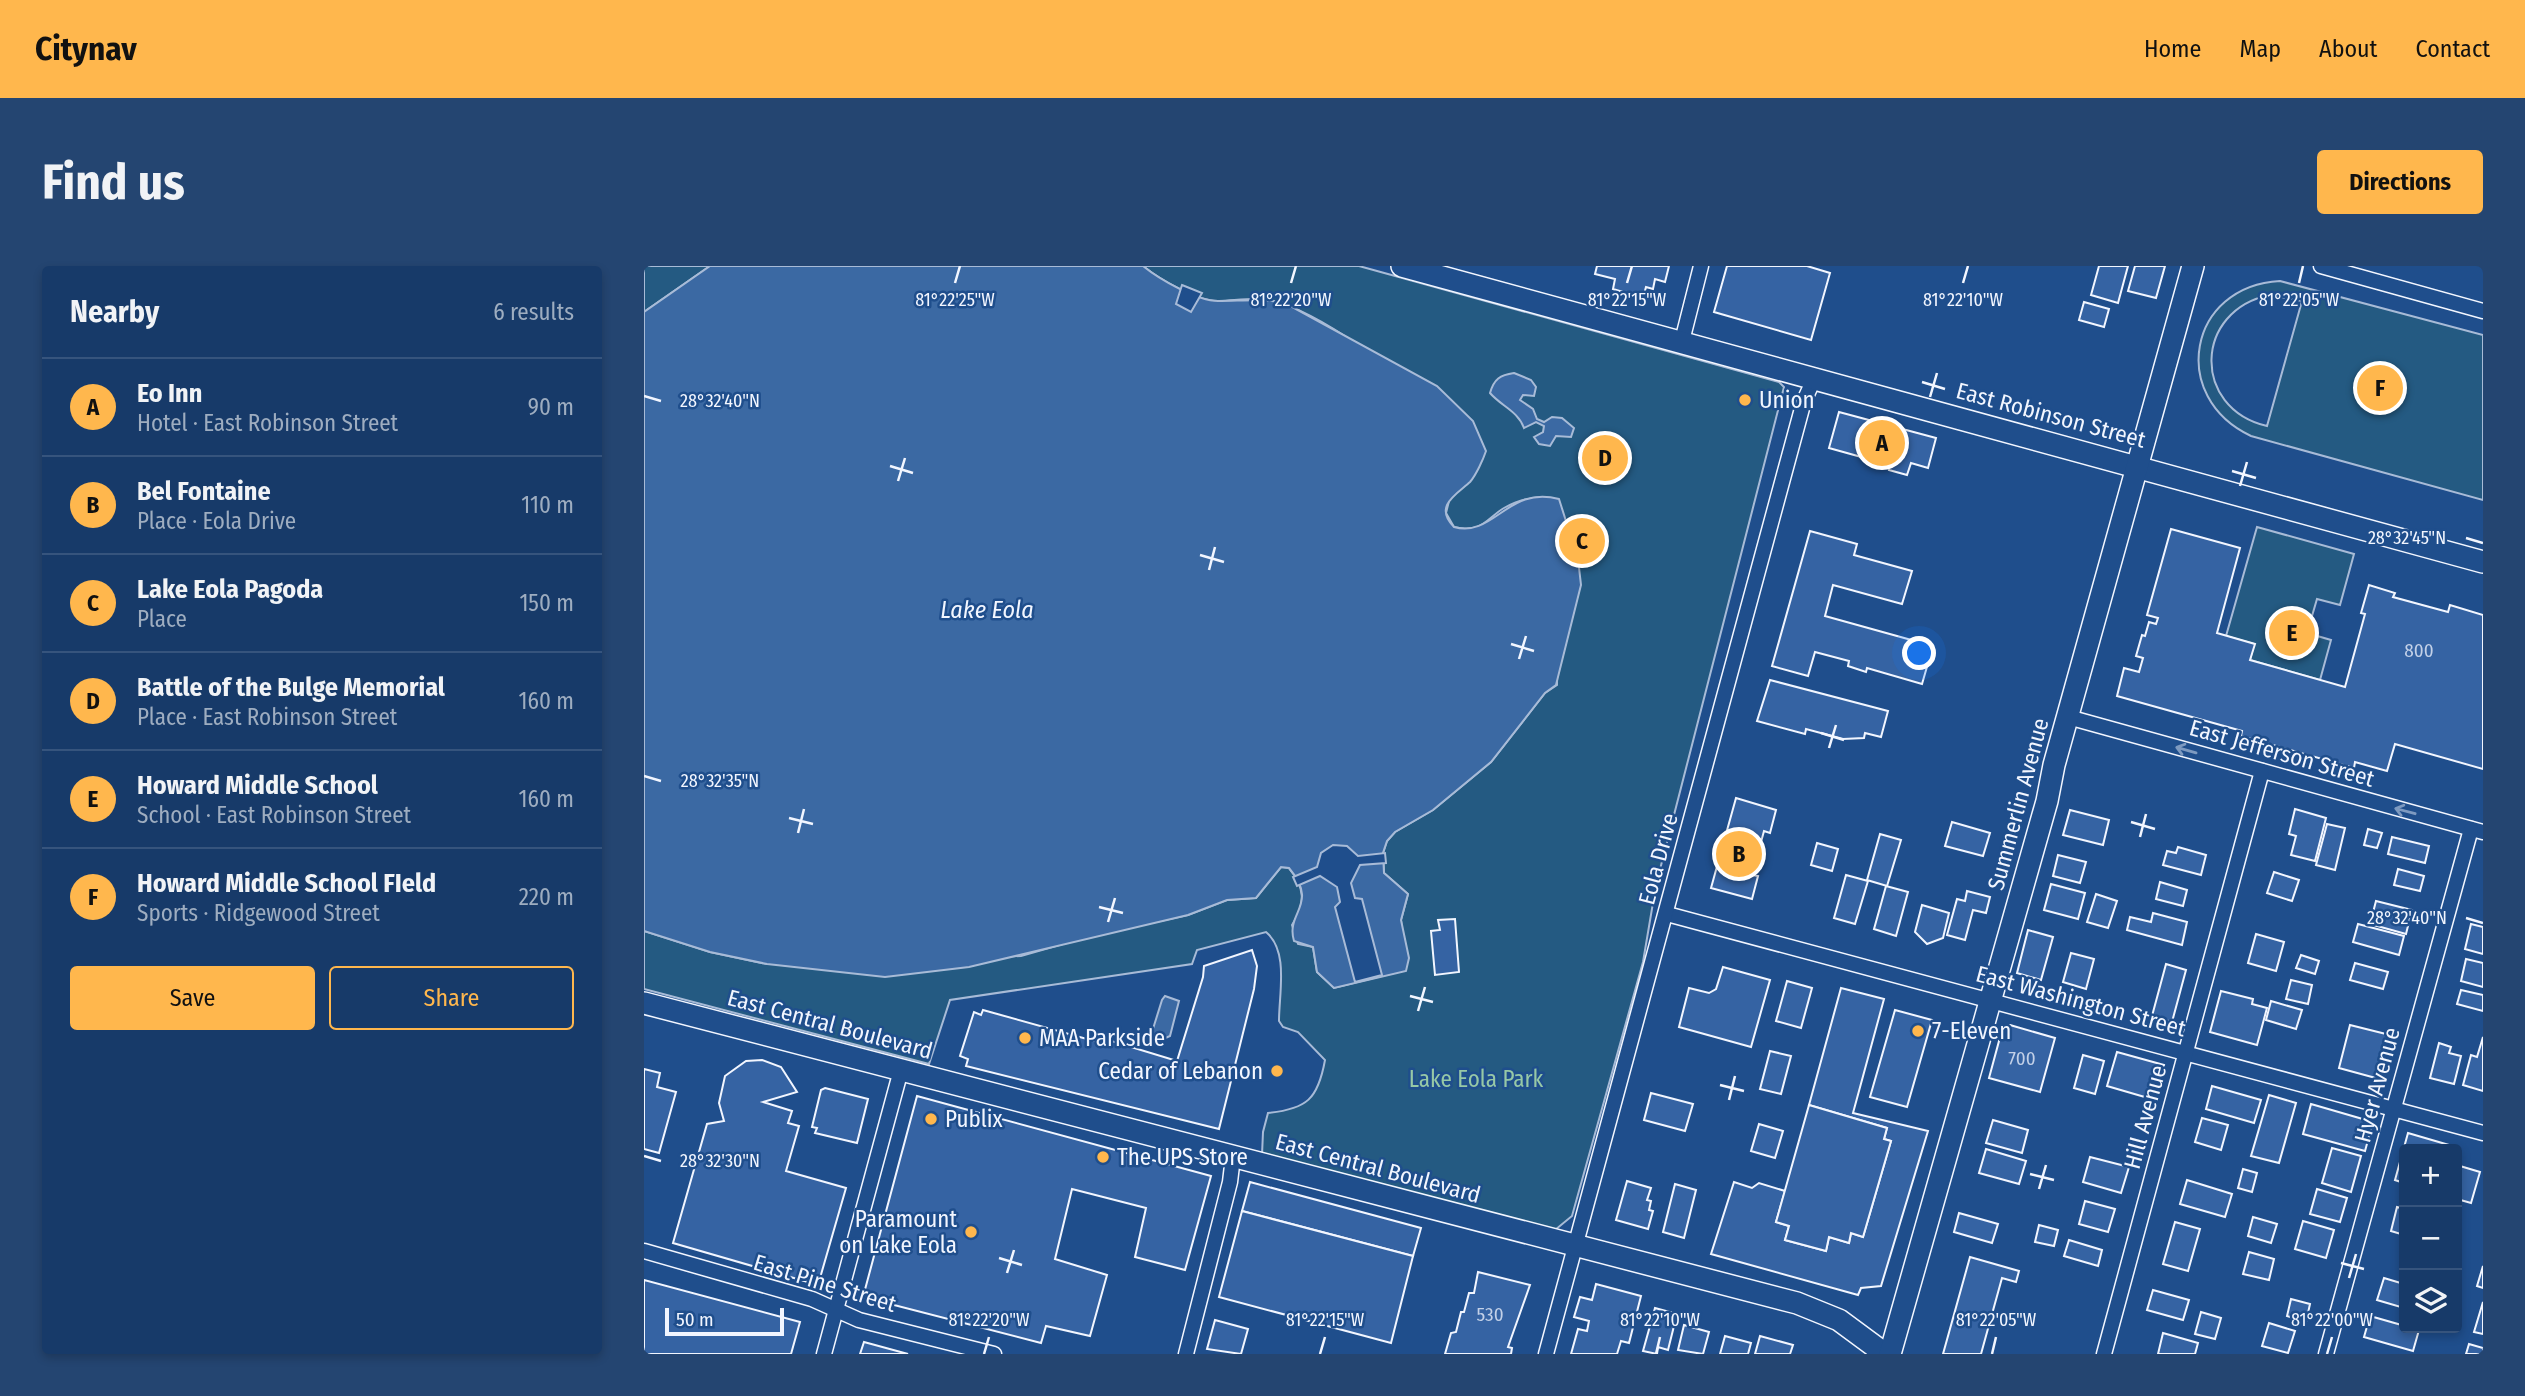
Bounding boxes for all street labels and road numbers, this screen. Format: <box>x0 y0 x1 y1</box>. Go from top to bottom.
street label: East Robinson Street <box>1953 376 2149 454</box>
street label: East Jefferson Street <box>2186 713 2378 793</box>
street label: Summerlin Avenue <box>1982 715 2054 893</box>
street label: Eola Drive <box>1632 810 1684 908</box>
street label: East Washington Street <box>1973 960 2189 1043</box>
street label: East Central Boulevard <box>724 983 936 1065</box>
street label: Hyer Avenue <box>2348 1024 2406 1146</box>
street label: Hill Avenue <box>2118 1062 2172 1172</box>
street label: East Central Boulevard <box>1272 1127 1484 1209</box>
street label: East Pine Street <box>750 1248 900 1318</box>

